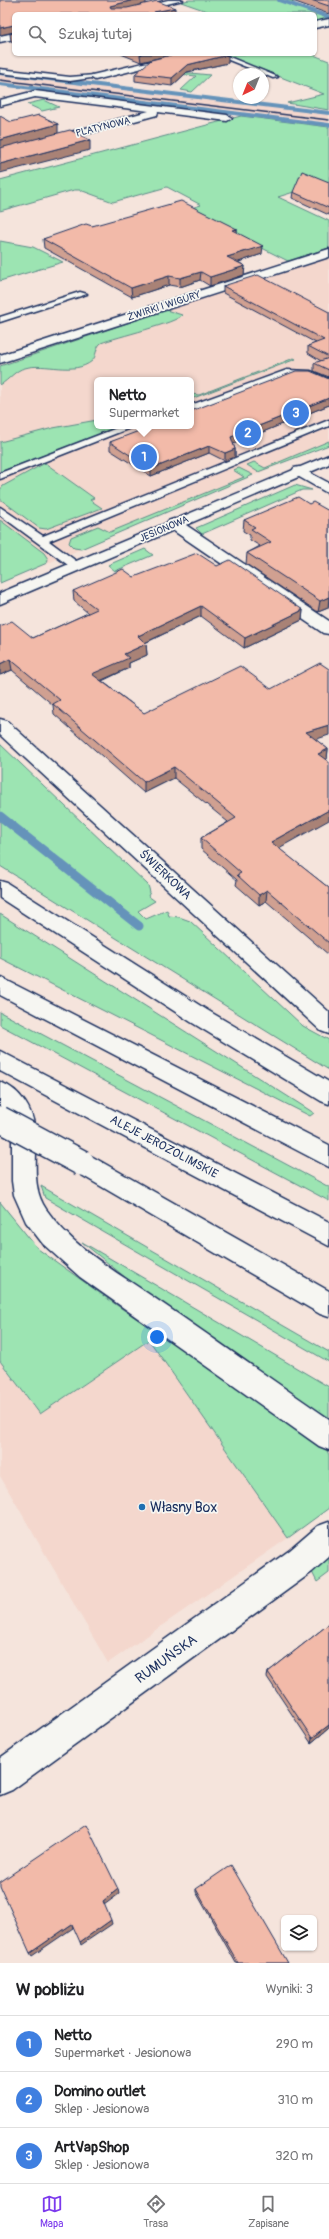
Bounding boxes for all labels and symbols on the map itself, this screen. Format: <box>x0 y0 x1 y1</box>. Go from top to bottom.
north arrow <box>233 68 269 104</box>
street label: PLATYNOWA <box>75 114 132 140</box>
street label: ŻWIRKI I WIGURY <box>126 288 202 324</box>
pin: 3 <box>283 398 309 428</box>
pin: 2 <box>235 418 261 448</box>
pin: 1 <box>131 442 157 472</box>
street label: JESIONOWA <box>137 513 191 545</box>
street label: ŚWIERKOWA <box>136 846 195 903</box>
street label: ALEJE JEROZOLIMSKIE <box>107 1112 221 1182</box>
your location <box>147 1327 167 1347</box>
place label: Własny Box <box>150 1499 217 1516</box>
marker: Własny Box <box>137 1502 147 1512</box>
street label: RUMUŃSKA <box>131 1630 200 1687</box>

